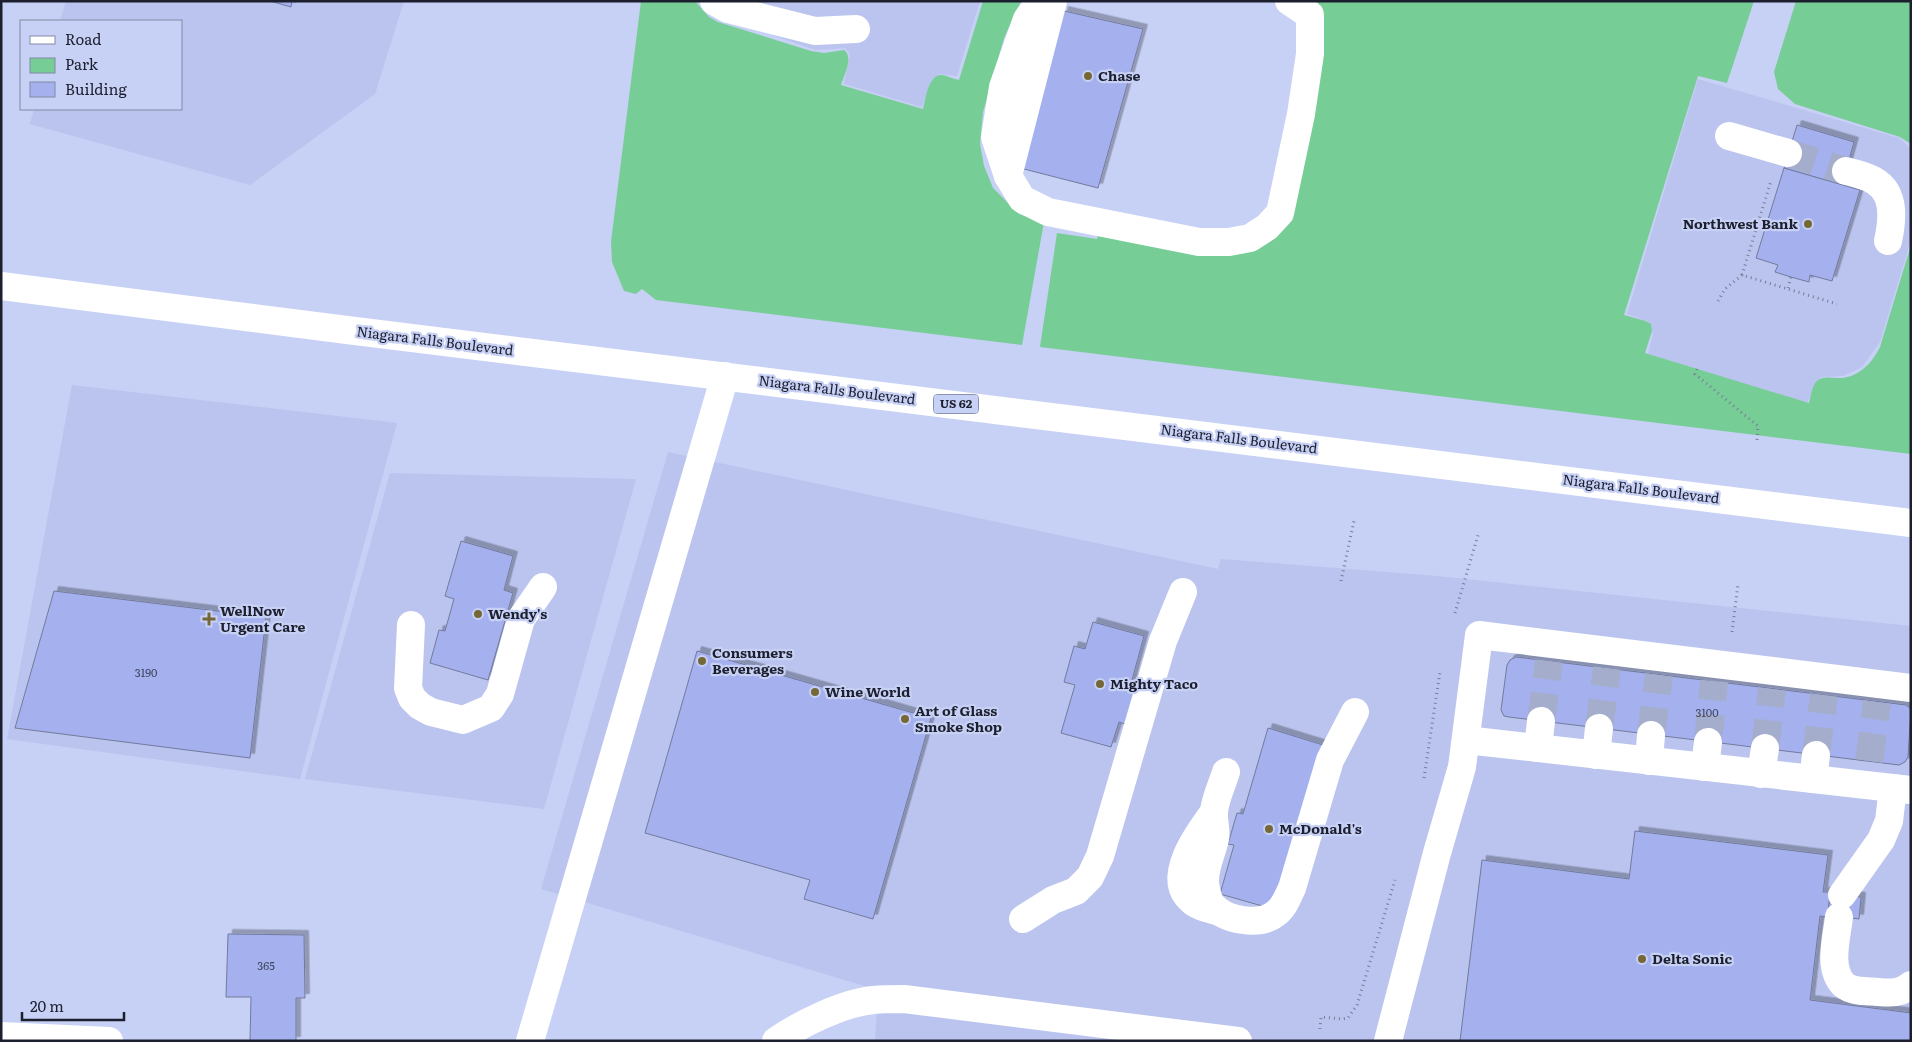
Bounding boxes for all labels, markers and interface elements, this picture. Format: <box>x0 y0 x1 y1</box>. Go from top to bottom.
legend <box>20 20 182 110</box>
text: Road <box>65 27 101 50</box>
text: Park <box>65 52 99 75</box>
place label: Chase <box>1098 65 1141 85</box>
marker: Chase <box>1082 70 1094 82</box>
text: Building <box>65 77 127 100</box>
place label: Northwest Bank <box>1683 213 1799 233</box>
marker: Northwest Bank <box>1802 218 1814 230</box>
street label: Niagara Falls Boulevard <box>355 320 515 360</box>
street label: Niagara Falls Boulevard <box>757 369 917 409</box>
road number: US 62 <box>934 394 978 414</box>
street label: Niagara Falls Boulevard <box>1159 418 1319 458</box>
street label: Niagara Falls Boulevard <box>1561 468 1721 508</box>
place label: WellNow Urgent Care <box>220 600 306 636</box>
place label: Wendy's <box>488 603 547 623</box>
marker: Wendy's <box>472 608 484 620</box>
marker: WellNow Urgent Care <box>202 612 216 626</box>
place label: Consumers Beverages <box>712 642 793 678</box>
marker: Consumers Beverages <box>696 655 708 667</box>
house number: 3190 <box>135 664 157 680</box>
place label: Mighty Taco <box>1110 673 1198 693</box>
marker: Mighty Taco <box>1094 678 1106 690</box>
place label: Wine World <box>825 681 910 701</box>
marker: Wine World <box>809 686 821 698</box>
place label: Art of Glass Smoke Shop <box>915 700 1002 736</box>
house number: 3100 <box>1695 704 1719 720</box>
marker: Art of Glass Smoke Shop <box>899 713 911 725</box>
place label: McDonald's <box>1279 818 1362 838</box>
marker: McDonald's <box>1263 823 1275 835</box>
place label: Delta Sonic <box>1652 948 1732 968</box>
marker: Delta Sonic <box>1636 953 1648 965</box>
house number: 365 <box>257 957 275 973</box>
scale bar <box>22 990 125 1022</box>
text: 20 m <box>30 994 64 1017</box>

